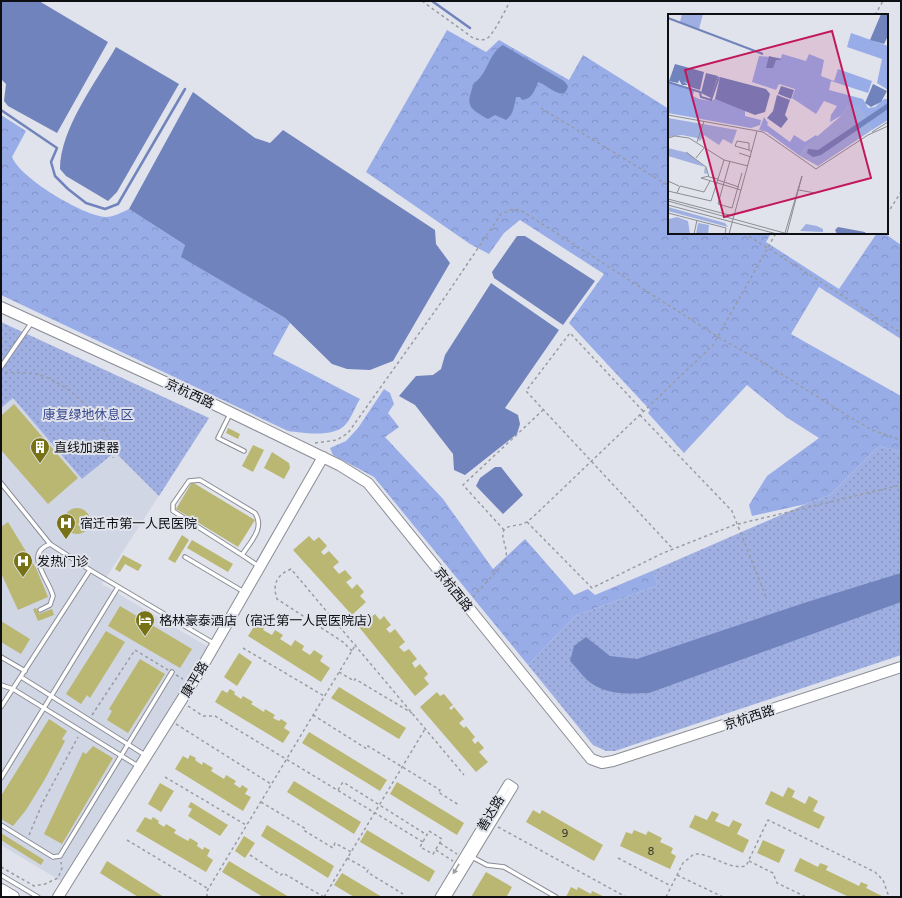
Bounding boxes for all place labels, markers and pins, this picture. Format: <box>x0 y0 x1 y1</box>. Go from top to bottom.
building icon: 直线加速器 <box>29 436 51 464</box>
place label: 直线加速器 <box>54 440 119 455</box>
hospital icon: 宿迁市第一人民医院 <box>55 512 77 540</box>
place label: 宿迁市第一人民医院 <box>80 516 197 531</box>
hospital icon: 发热门诊 <box>12 550 34 578</box>
place label: 发热门诊 <box>37 554 89 569</box>
hotel icon: 格林豪泰酒店（宿迁第一人民医院店） <box>134 609 156 637</box>
place label: 格林豪泰酒店（宿迁第一人民医院店） <box>159 613 380 628</box>

